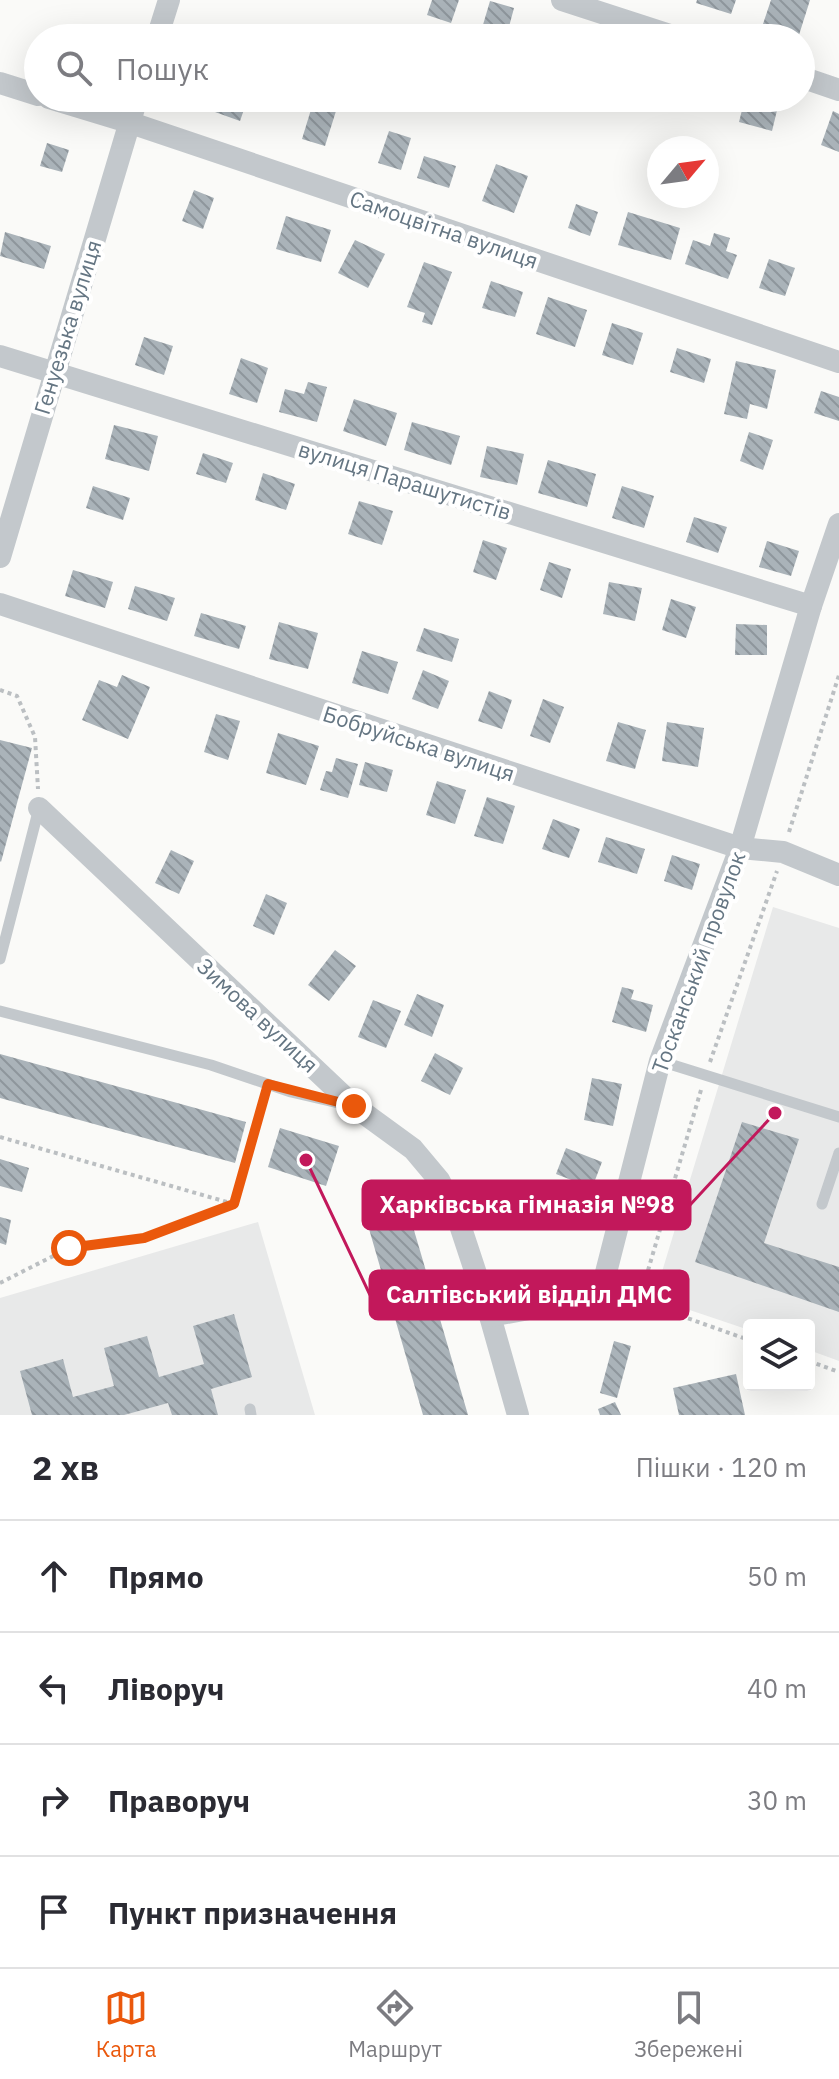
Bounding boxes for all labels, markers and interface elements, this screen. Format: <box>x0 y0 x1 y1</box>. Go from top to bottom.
search box <box>24 24 815 112</box>
icon: search <box>52 46 96 90</box>
text: Пошук <box>116 49 209 88</box>
north arrow <box>647 136 719 208</box>
street label: Самоцвітна вулиця <box>346 183 542 275</box>
street label: Генуезька вулиця <box>27 236 107 418</box>
street label: вулиця Парашутистів <box>295 434 515 526</box>
street label: Бобруйська вулиця <box>320 698 518 788</box>
street label: Тосканський провулок <box>644 847 752 1077</box>
street label: Зимова вулиця <box>191 951 325 1079</box>
route end <box>336 1088 372 1124</box>
callout: Харківська гімназія №98 <box>363 1181 690 1229</box>
text: Харківська гімназія №98 <box>379 1188 675 1220</box>
route start <box>51 1230 87 1266</box>
callout: Салтівський відділ ДМС <box>370 1271 688 1319</box>
text: Салтівський відділ ДМС <box>386 1278 672 1310</box>
map controls <box>743 1319 815 1391</box>
button: layers <box>743 1319 815 1391</box>
text: 2 хв <box>32 1445 99 1489</box>
text: Пішки · 120 m <box>636 1450 807 1484</box>
icon: ahead <box>32 1554 76 1598</box>
text: Прямо <box>108 1557 204 1596</box>
text: 50 m <box>747 1559 807 1593</box>
icon: left <box>32 1666 76 1710</box>
text: Ліворуч <box>108 1669 224 1708</box>
text: 40 m <box>747 1671 807 1705</box>
icon: right <box>32 1778 76 1822</box>
text: Праворуч <box>108 1781 250 1820</box>
text: 30 m <box>747 1783 807 1817</box>
icon: arrive <box>32 1890 76 1934</box>
text: Пункт призначення <box>108 1893 397 1932</box>
tab: Карта <box>96 1986 156 2063</box>
tab: Маршрут <box>348 1986 442 2063</box>
tab: Збережені <box>634 1986 743 2063</box>

